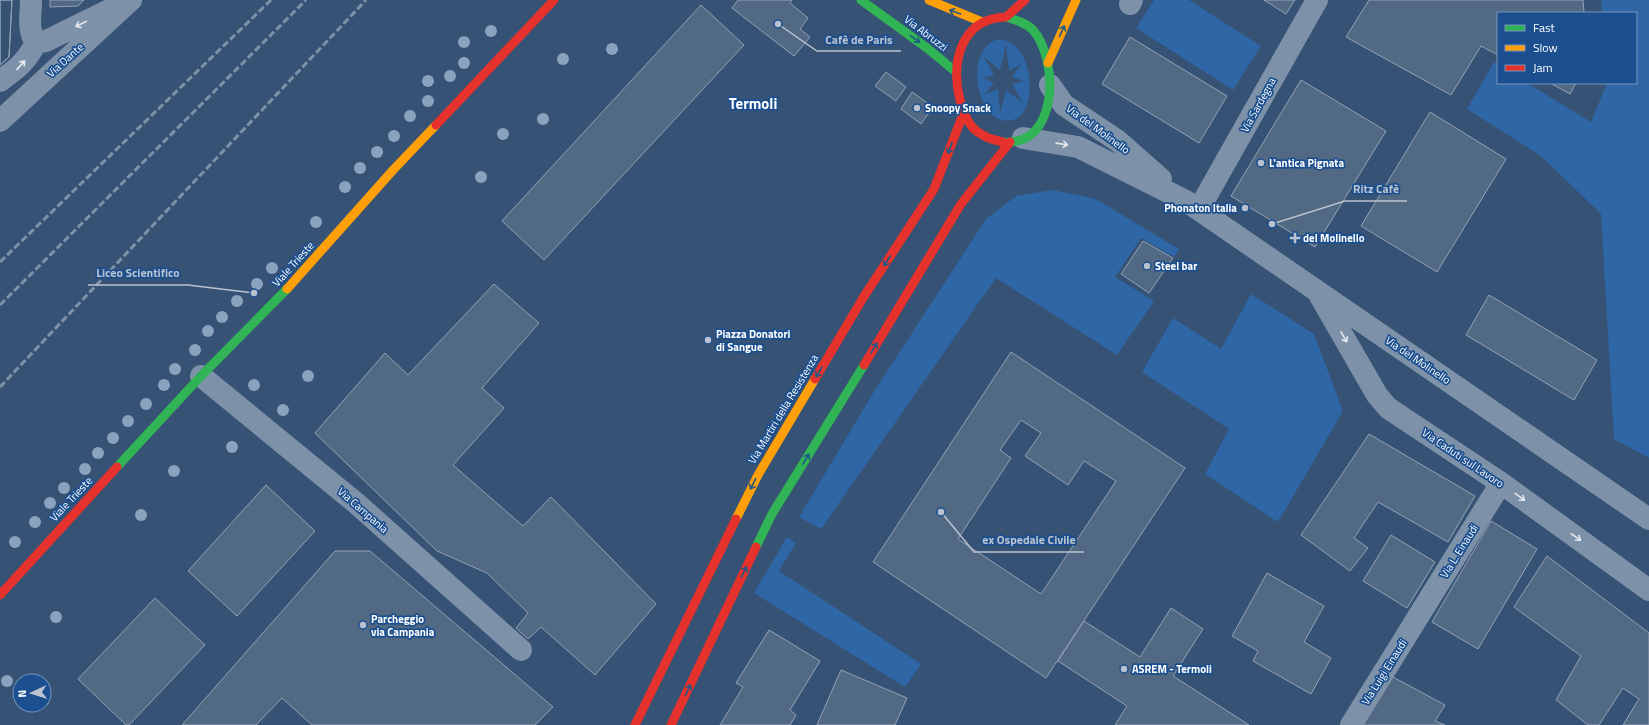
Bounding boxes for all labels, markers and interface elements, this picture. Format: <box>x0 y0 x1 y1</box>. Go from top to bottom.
one-way arrow <box>949 8 962 15</box>
street label: Via Abruzzi <box>901 11 951 55</box>
legend <box>1497 12 1637 84</box>
text: Fast <box>1533 18 1556 37</box>
one-way arrow <box>76 20 88 28</box>
one-way arrow <box>1059 26 1066 38</box>
callout: Cafè de Paris <box>817 27 901 51</box>
text: Cafè de Paris <box>825 30 893 49</box>
one-way arrow <box>910 35 921 43</box>
text: Slow <box>1533 38 1558 57</box>
street label: Via Dante <box>43 39 87 81</box>
text: Jam <box>1533 58 1553 77</box>
one-way arrow <box>16 60 26 70</box>
street label: Via Sardegna <box>1236 74 1280 135</box>
district label: Termoli <box>729 92 777 115</box>
place label: Snoopy Snack <box>925 100 991 116</box>
street label: Via del Molinello <box>1063 100 1133 158</box>
marker: Snoopy Snack <box>912 103 922 113</box>
one-way arrow <box>1055 140 1068 148</box>
one-way arrow <box>945 142 953 154</box>
place label: L'antica Pignata <box>1269 155 1344 171</box>
marker: L'antica Pignata <box>1256 158 1266 168</box>
callout: Ritz Cafè <box>1345 177 1407 201</box>
text: Ritz Cafè <box>1353 179 1399 198</box>
place label: Phonaton Italia <box>1164 200 1237 216</box>
marker: Phonaton Italia <box>1240 203 1250 213</box>
place label: del Molinello <box>1303 230 1365 246</box>
marker: del Molinello <box>1290 233 1300 243</box>
street label: Viale Trieste <box>268 238 318 290</box>
one-way arrow <box>883 255 891 266</box>
place label: Steel bar <box>1155 258 1197 274</box>
callout: Liceo Scientifico <box>88 261 188 285</box>
marker: Steel bar <box>1142 261 1152 271</box>
text: Liceo Scientifico <box>96 263 180 282</box>
place label: Piazza Donatori di Sangue <box>716 326 790 355</box>
one-way arrow <box>1341 331 1349 343</box>
street label: Via del Molinello <box>1382 332 1454 388</box>
marker: Piazza Donatori di Sangue <box>703 335 713 345</box>
one-way arrow <box>871 342 879 354</box>
street label: Via Martiri della Resistenza <box>744 351 822 467</box>
one-way arrow <box>815 366 823 377</box>
street label: Via Caduti sul Lavoro <box>1419 425 1507 492</box>
one-way arrow <box>802 454 810 465</box>
street label: Viale Trieste <box>46 473 96 525</box>
one-way arrow <box>749 478 756 490</box>
street label: Via Campania <box>334 483 392 537</box>
one-way arrow <box>1514 492 1525 501</box>
street label: Via L. Einaudi <box>1436 521 1482 581</box>
callout: ex Ospedale Civile <box>974 528 1084 552</box>
text: ex Ospedale Civile <box>982 530 1076 549</box>
one-way arrow <box>1571 533 1582 541</box>
one-way arrow <box>741 567 748 579</box>
place label: Parcheggio via Campania <box>371 611 435 640</box>
marker: Parcheggio via Campania <box>358 620 368 630</box>
street label: Via Luigi Einaudi <box>1357 636 1411 708</box>
place label: ASREM - Termoli <box>1132 661 1212 677</box>
marker: ASREM - Termoli <box>1119 664 1129 674</box>
north arrow <box>12 673 52 713</box>
one-way arrow <box>685 684 692 696</box>
text: N <box>14 689 30 698</box>

